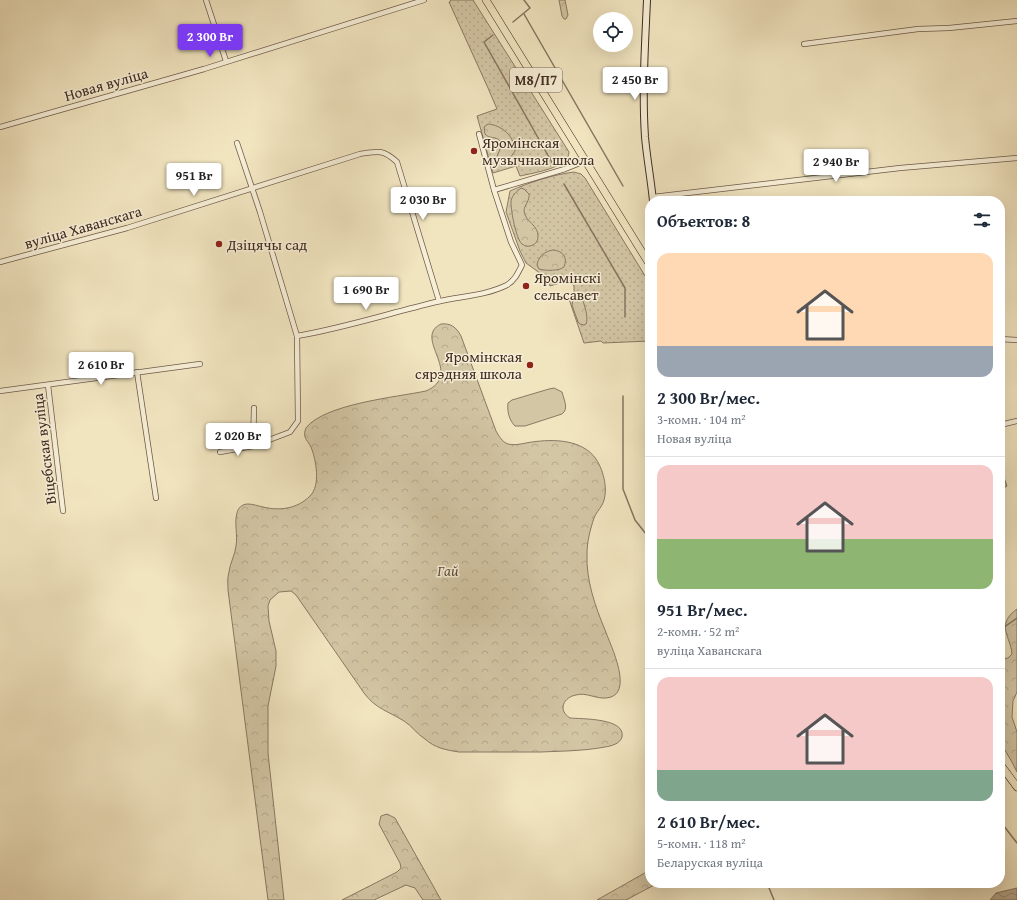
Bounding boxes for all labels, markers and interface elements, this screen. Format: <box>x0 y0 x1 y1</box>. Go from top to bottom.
map controls <box>593 12 633 52</box>
button: locate <box>593 12 633 52</box>
pin: 2 300 Br <box>169 24 251 58</box>
text: 2 300 Br <box>187 27 233 46</box>
street label: Новая вуліца <box>62 62 151 106</box>
pin: 2 450 Br <box>594 67 676 101</box>
road number: М8/П7 <box>510 68 562 92</box>
text: 2 450 Br <box>612 70 658 89</box>
place label: Яромінская музычная школа <box>481 132 595 170</box>
marker: Яромінская музычная школа <box>469 146 479 156</box>
pin: 2 940 Br <box>795 149 877 183</box>
text: 2 940 Br <box>813 152 859 171</box>
pin: 951 Br <box>161 163 227 197</box>
text: 951 Br <box>175 166 213 185</box>
pin: 2 030 Br <box>382 187 464 221</box>
text: 2 030 Br <box>400 190 446 209</box>
street label: вуліца Хаванскага <box>22 200 145 254</box>
text: Объектов: 8 <box>657 208 750 233</box>
icon: filters <box>971 209 993 231</box>
place label: Дзіцячы сад <box>226 234 307 255</box>
marker: Дзіцячы сад <box>214 239 224 249</box>
place label: Яромінскі сельсавет <box>533 267 601 305</box>
pin: 1 690 Br <box>325 277 407 311</box>
icon: home <box>789 279 861 351</box>
text: 1 690 Br <box>343 280 389 299</box>
marker: Яромінскі сельсавет <box>521 281 531 291</box>
place label: Яромінская сярэдняя школа <box>415 346 523 384</box>
pin: 2 610 Br <box>60 352 142 386</box>
text: 2 610 Br <box>78 355 124 374</box>
marker: Яромінская сярэдняя школа <box>525 360 535 370</box>
text: 2 300 Br/мес. <box>657 385 760 410</box>
street label: Віцебская вуліца <box>27 391 61 506</box>
text: 3-комн. · 104 m² <box>657 410 746 429</box>
pin: 2 020 Br <box>197 423 279 457</box>
text: 2 020 Br <box>215 426 261 445</box>
text: Новая вуліца <box>657 429 732 448</box>
icon: home <box>789 491 861 563</box>
park label: Гай <box>436 560 459 581</box>
text: 951 Br/мес. <box>657 597 747 622</box>
text: 2-комн. · 52 m² <box>657 622 739 641</box>
text: вуліца Хаванскага <box>657 641 762 660</box>
icon: home <box>789 703 861 775</box>
text: 2 610 Br/мес. <box>657 809 760 834</box>
text: 5-комн. · 118 m² <box>657 834 746 853</box>
text: Беларуская вуліца <box>657 853 763 872</box>

